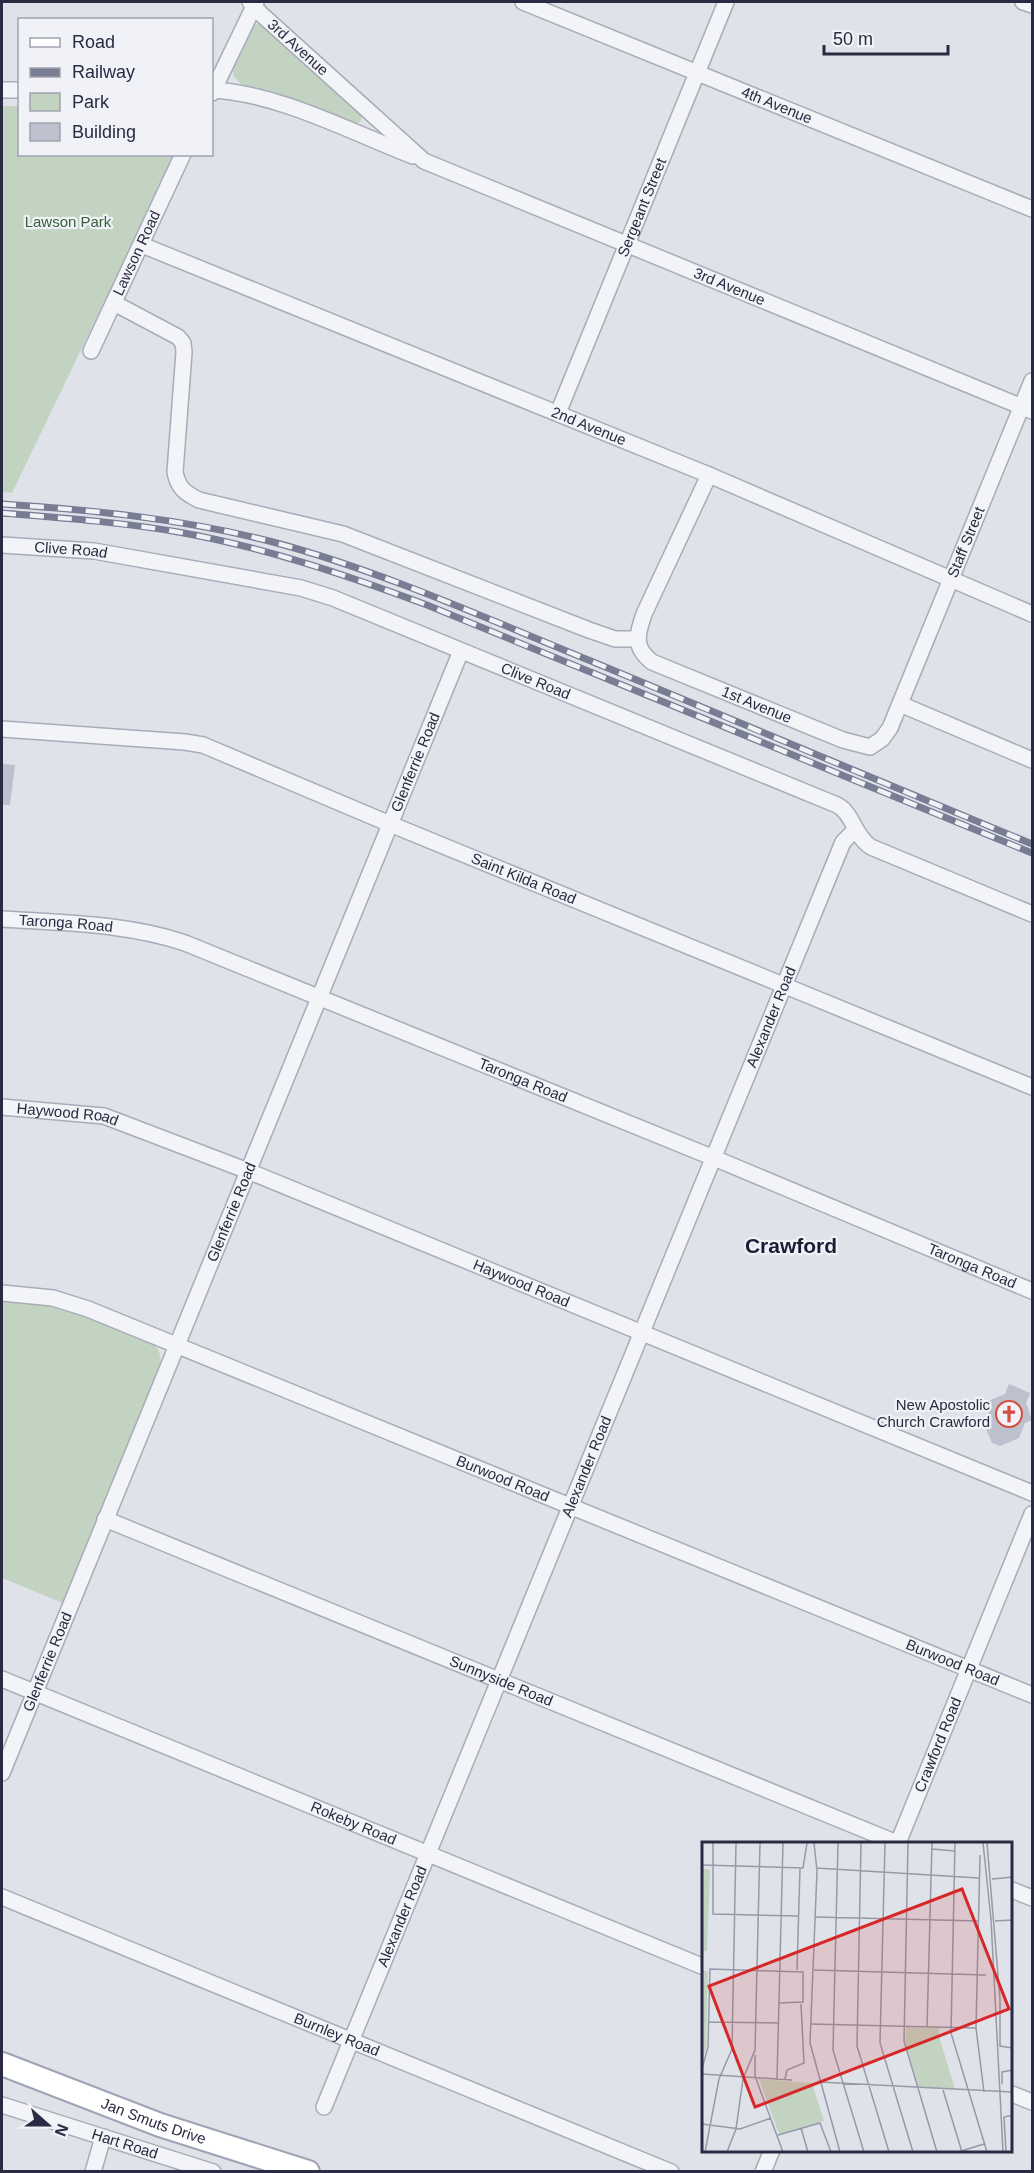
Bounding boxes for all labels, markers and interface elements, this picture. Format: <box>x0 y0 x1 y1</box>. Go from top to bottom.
street label: 3rd Avenue <box>264 15 332 79</box>
legend <box>18 18 213 156</box>
scale bar <box>824 18 948 56</box>
text: 50 m <box>833 29 873 49</box>
text: Road <box>72 32 115 52</box>
text: Railway <box>72 62 135 82</box>
street label: 4th Avenue <box>739 83 815 127</box>
text: Park <box>72 92 110 112</box>
text: Building <box>72 122 136 142</box>
street label: Sergeant Street <box>614 155 670 259</box>
street label: Lawson Road <box>109 208 163 298</box>
park label: Lawson Park <box>25 213 112 230</box>
street label: 3rd Avenue <box>691 264 768 308</box>
street label: 2nd Avenue <box>549 403 629 448</box>
street label: Staff Street <box>944 503 988 580</box>
street label: Clive Road <box>34 538 109 561</box>
street label: Clive Road <box>499 659 573 703</box>
street label: 1st Avenue <box>719 682 794 726</box>
street label: Glenferrie Road <box>387 710 443 814</box>
street label: Saint Kilda Road <box>469 849 579 907</box>
street label: Taronga Road <box>18 911 114 935</box>
street label: Alexander Road <box>742 964 799 1070</box>
street label: Taronga Road <box>476 1054 570 1106</box>
street label: Haywood Road <box>16 1099 121 1129</box>
street label: Glenferrie Road <box>203 1160 259 1264</box>
district label: Crawford <box>745 1234 837 1257</box>
street label: Taronga Road <box>926 1239 1019 1292</box>
street label: Haywood Road <box>471 1255 572 1310</box>
place label: New Apostolic Church Crawford <box>877 1396 990 1430</box>
church icon: New Apostolic Church Crawford <box>994 1399 1024 1429</box>
street label: Alexander Road <box>558 1414 614 1520</box>
street label: Burwood Road <box>454 1451 552 1505</box>
street label: Glenferrie Road <box>19 1609 75 1714</box>
street label: Burwood Road <box>904 1635 1002 1689</box>
street label: Sunnyside Road <box>447 1652 556 1709</box>
street label: Crawford Road <box>911 1695 964 1795</box>
street label: Rokeby Road <box>308 1798 399 1848</box>
inset map <box>702 1842 1013 2152</box>
street label: Alexander Road <box>373 1863 430 1969</box>
street label: Burnley Road <box>292 2009 382 2059</box>
street label: Jan Smuts Drive <box>99 2094 208 2147</box>
north arrow <box>18 2095 78 2155</box>
text: N <box>52 2122 72 2139</box>
street label: Hart Road <box>90 2125 160 2162</box>

